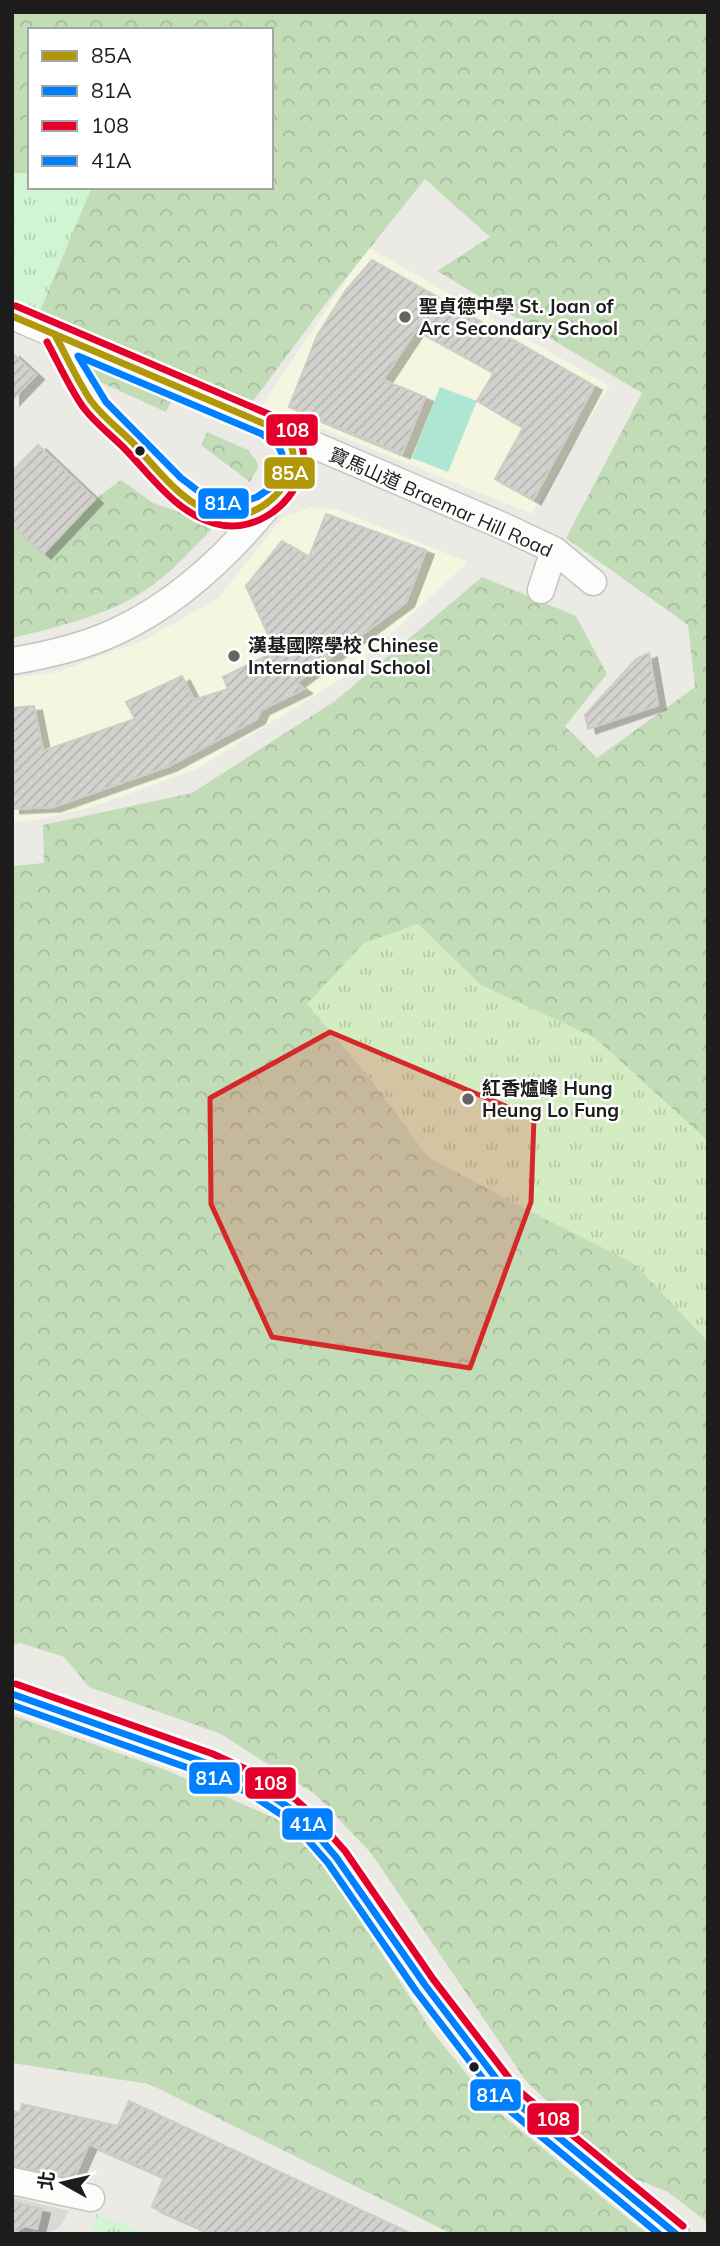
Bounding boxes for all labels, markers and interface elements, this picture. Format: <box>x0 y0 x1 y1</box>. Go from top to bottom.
legend <box>28 28 273 189</box>
text: 85A <box>91 42 132 68</box>
text: 81A <box>91 77 132 103</box>
text: 108 <box>91 112 129 138</box>
text: 41A <box>91 147 132 173</box>
place label: 聖貞德中學 St. Joan of Arc Secondary School <box>419 294 618 340</box>
marker: 聖貞德中學 St. Joan of Arc Secondary School <box>397 309 413 325</box>
line badge: 108 <box>265 413 319 447</box>
text: 108 <box>275 418 309 442</box>
street label: 寶馬山道 Braemar Hill Road <box>326 442 556 562</box>
unlabelled marker <box>133 444 147 458</box>
line badge: 85A <box>263 456 316 490</box>
text: 85A <box>271 461 309 485</box>
line badge: 81A <box>197 487 250 520</box>
text: 81A <box>204 491 242 515</box>
place label: 漢基國際學校 Chinese International School <box>248 633 438 679</box>
marker: 漢基國際學校 Chinese International School <box>226 648 242 664</box>
place label: 紅香爐峰 Hung Heung Lo Fung <box>482 1076 619 1122</box>
marker: 紅香爐峰 Hung Heung Lo Fung <box>460 1091 476 1107</box>
line badge: 81A <box>188 1761 241 1795</box>
text: 81A <box>195 1766 233 1790</box>
line badge: 108 <box>244 1766 297 1800</box>
text: 108 <box>253 1771 287 1795</box>
line badge: 41A <box>281 1807 334 1841</box>
text: 41A <box>289 1812 327 1836</box>
unlabelled marker <box>467 2060 481 2074</box>
line badge: 81A <box>469 2078 522 2112</box>
text: 81A <box>476 2083 514 2107</box>
line badge: 108 <box>526 2102 580 2136</box>
text: 108 <box>536 2107 570 2131</box>
north arrow <box>28 2148 98 2218</box>
text: 北 <box>33 2170 59 2192</box>

